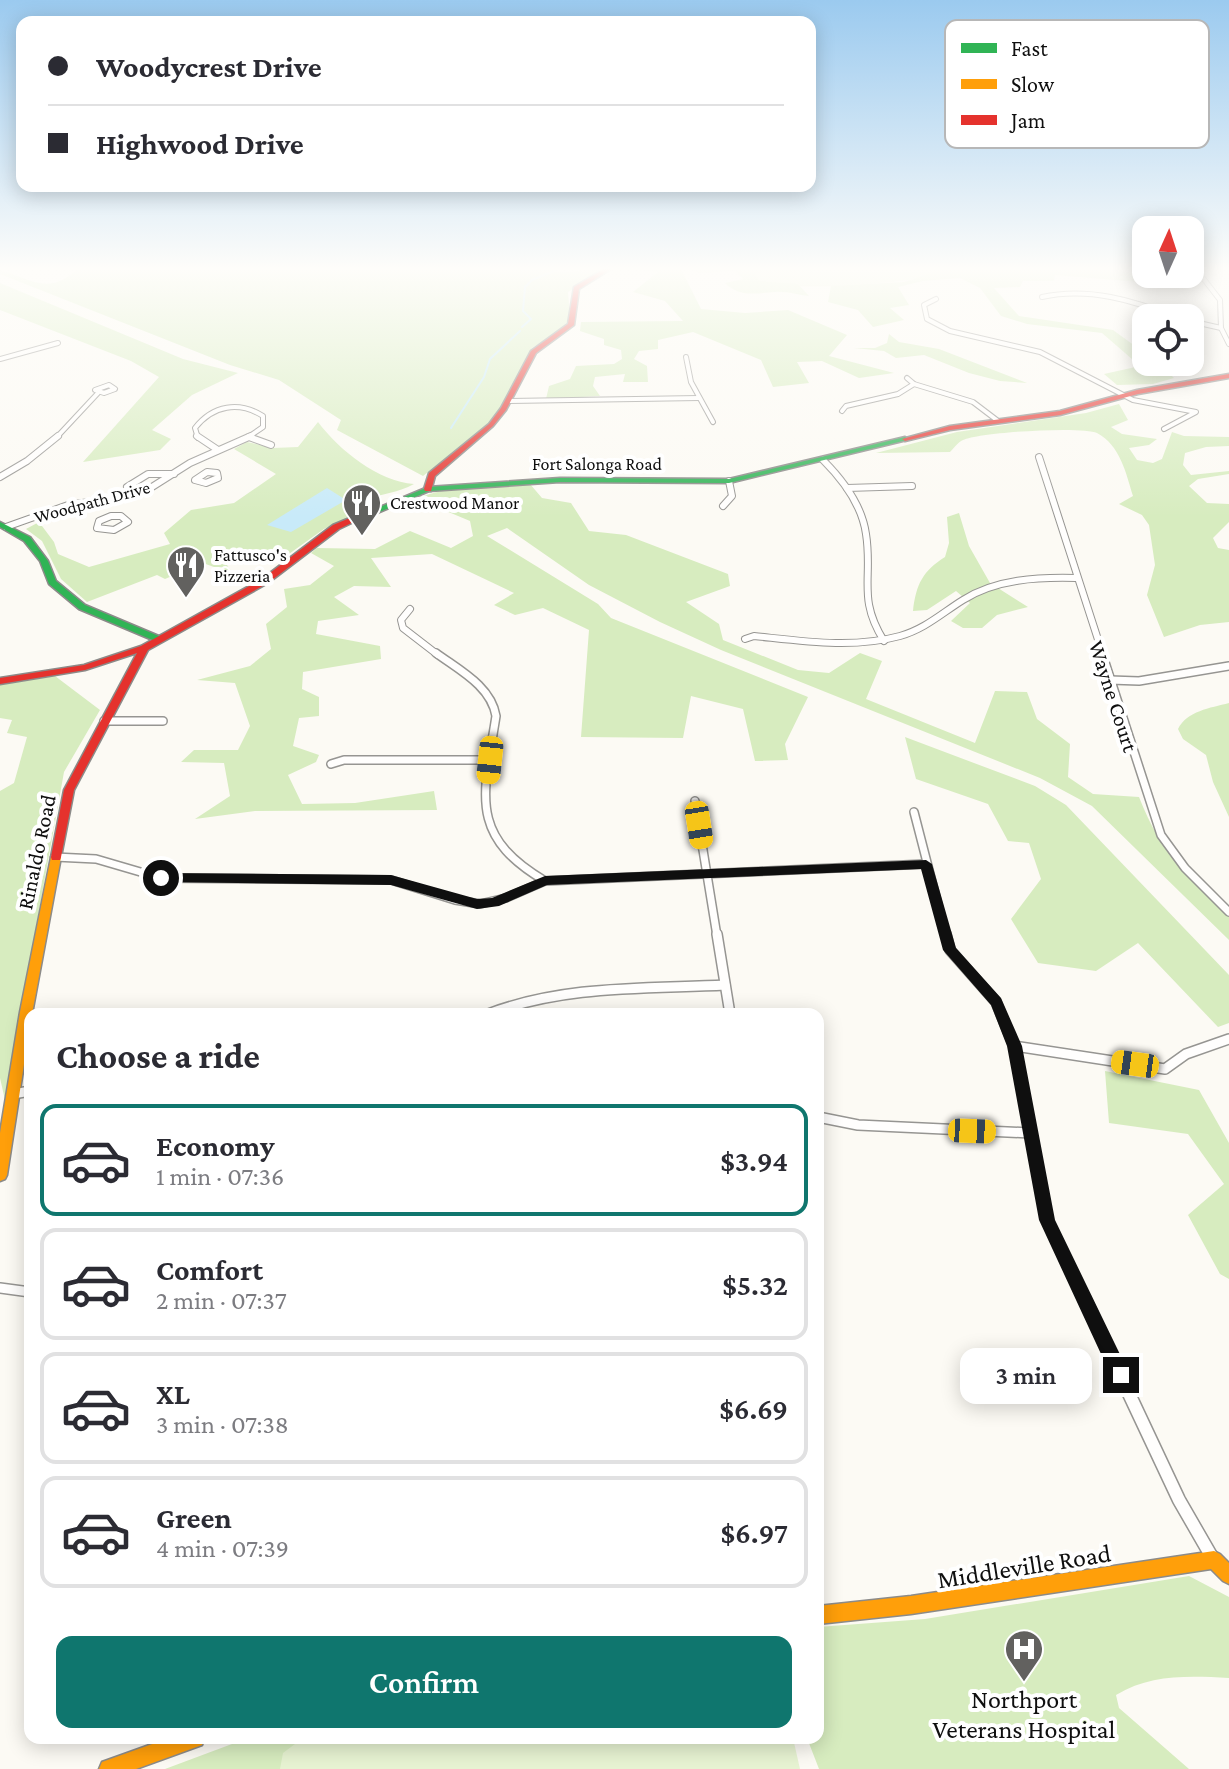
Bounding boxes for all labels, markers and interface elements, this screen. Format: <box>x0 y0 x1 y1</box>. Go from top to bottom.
legend <box>945 20 1209 148</box>
text: Fast <box>1011 36 1048 61</box>
text: Woodycrest Drive <box>96 50 322 83</box>
text: Slow <box>1011 72 1055 97</box>
text: Jam <box>1009 108 1046 133</box>
text: Highwood Drive <box>96 127 304 160</box>
north arrow <box>1132 216 1204 288</box>
map controls <box>1132 216 1204 376</box>
button: locate <box>1132 304 1204 376</box>
street label: Fort Salonga Road <box>532 454 663 474</box>
street label: Woodpath Drive <box>32 477 152 527</box>
restaurant icon: Crestwood Manor <box>341 482 383 537</box>
place label: Crestwood Manor <box>390 493 520 513</box>
restaurant icon: Fattusco's Pizzeria <box>165 544 207 599</box>
place label: Fattusco's Pizzeria <box>214 545 287 586</box>
street label: Wayne Court <box>1084 637 1143 756</box>
car <box>476 735 504 785</box>
street label: Rinaldo Road <box>12 792 61 912</box>
car <box>683 799 715 851</box>
route start <box>143 860 179 896</box>
text: Choose a ride <box>56 1036 260 1076</box>
car <box>1110 1049 1160 1079</box>
car <box>948 1118 996 1144</box>
icon: car <box>60 1124 132 1196</box>
text: Economy <box>156 1129 275 1162</box>
text: $3.94 <box>720 1144 788 1177</box>
text: 1 min · 07:36 <box>156 1162 284 1191</box>
icon: car <box>60 1248 132 1320</box>
text: Comfort <box>156 1253 263 1286</box>
text: $5.32 <box>722 1268 788 1301</box>
text: 2 min · 07:37 <box>156 1286 287 1315</box>
callout: 3 min <box>961 1347 1093 1403</box>
route end <box>1103 1357 1139 1393</box>
text: 3 min <box>996 1361 1056 1390</box>
icon: car <box>60 1372 132 1444</box>
text: XL <box>156 1377 190 1410</box>
text: $6.69 <box>719 1392 788 1425</box>
text: 3 min · 07:38 <box>156 1410 289 1439</box>
icon: car <box>60 1496 132 1568</box>
text: Green <box>156 1501 232 1534</box>
text: $6.97 <box>721 1516 788 1549</box>
text: 4 min · 07:39 <box>156 1534 289 1563</box>
street label: Middleville Road <box>935 1538 1113 1595</box>
hospital icon: Northport Veterans Hospital <box>1003 1628 1045 1683</box>
button: Confirm <box>56 1636 792 1728</box>
place label: Northport Veterans Hospital <box>933 1685 1116 1744</box>

